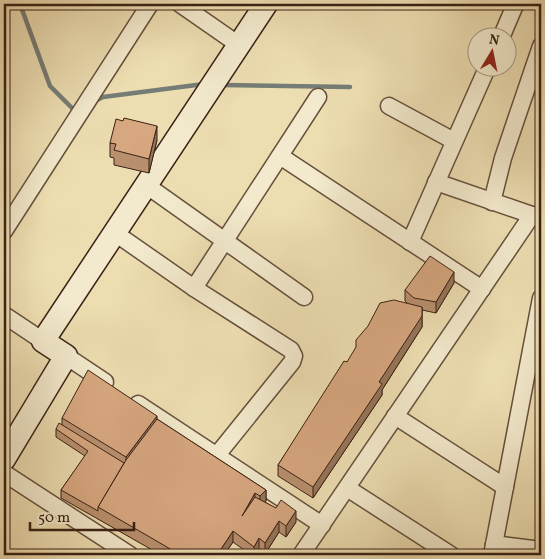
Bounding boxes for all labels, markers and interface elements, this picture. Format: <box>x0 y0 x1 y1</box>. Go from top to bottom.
north arrow <box>468 28 518 78</box>
text: N <box>487 30 501 51</box>
scale bar <box>30 499 134 531</box>
text: 50 m <box>38 508 70 529</box>

